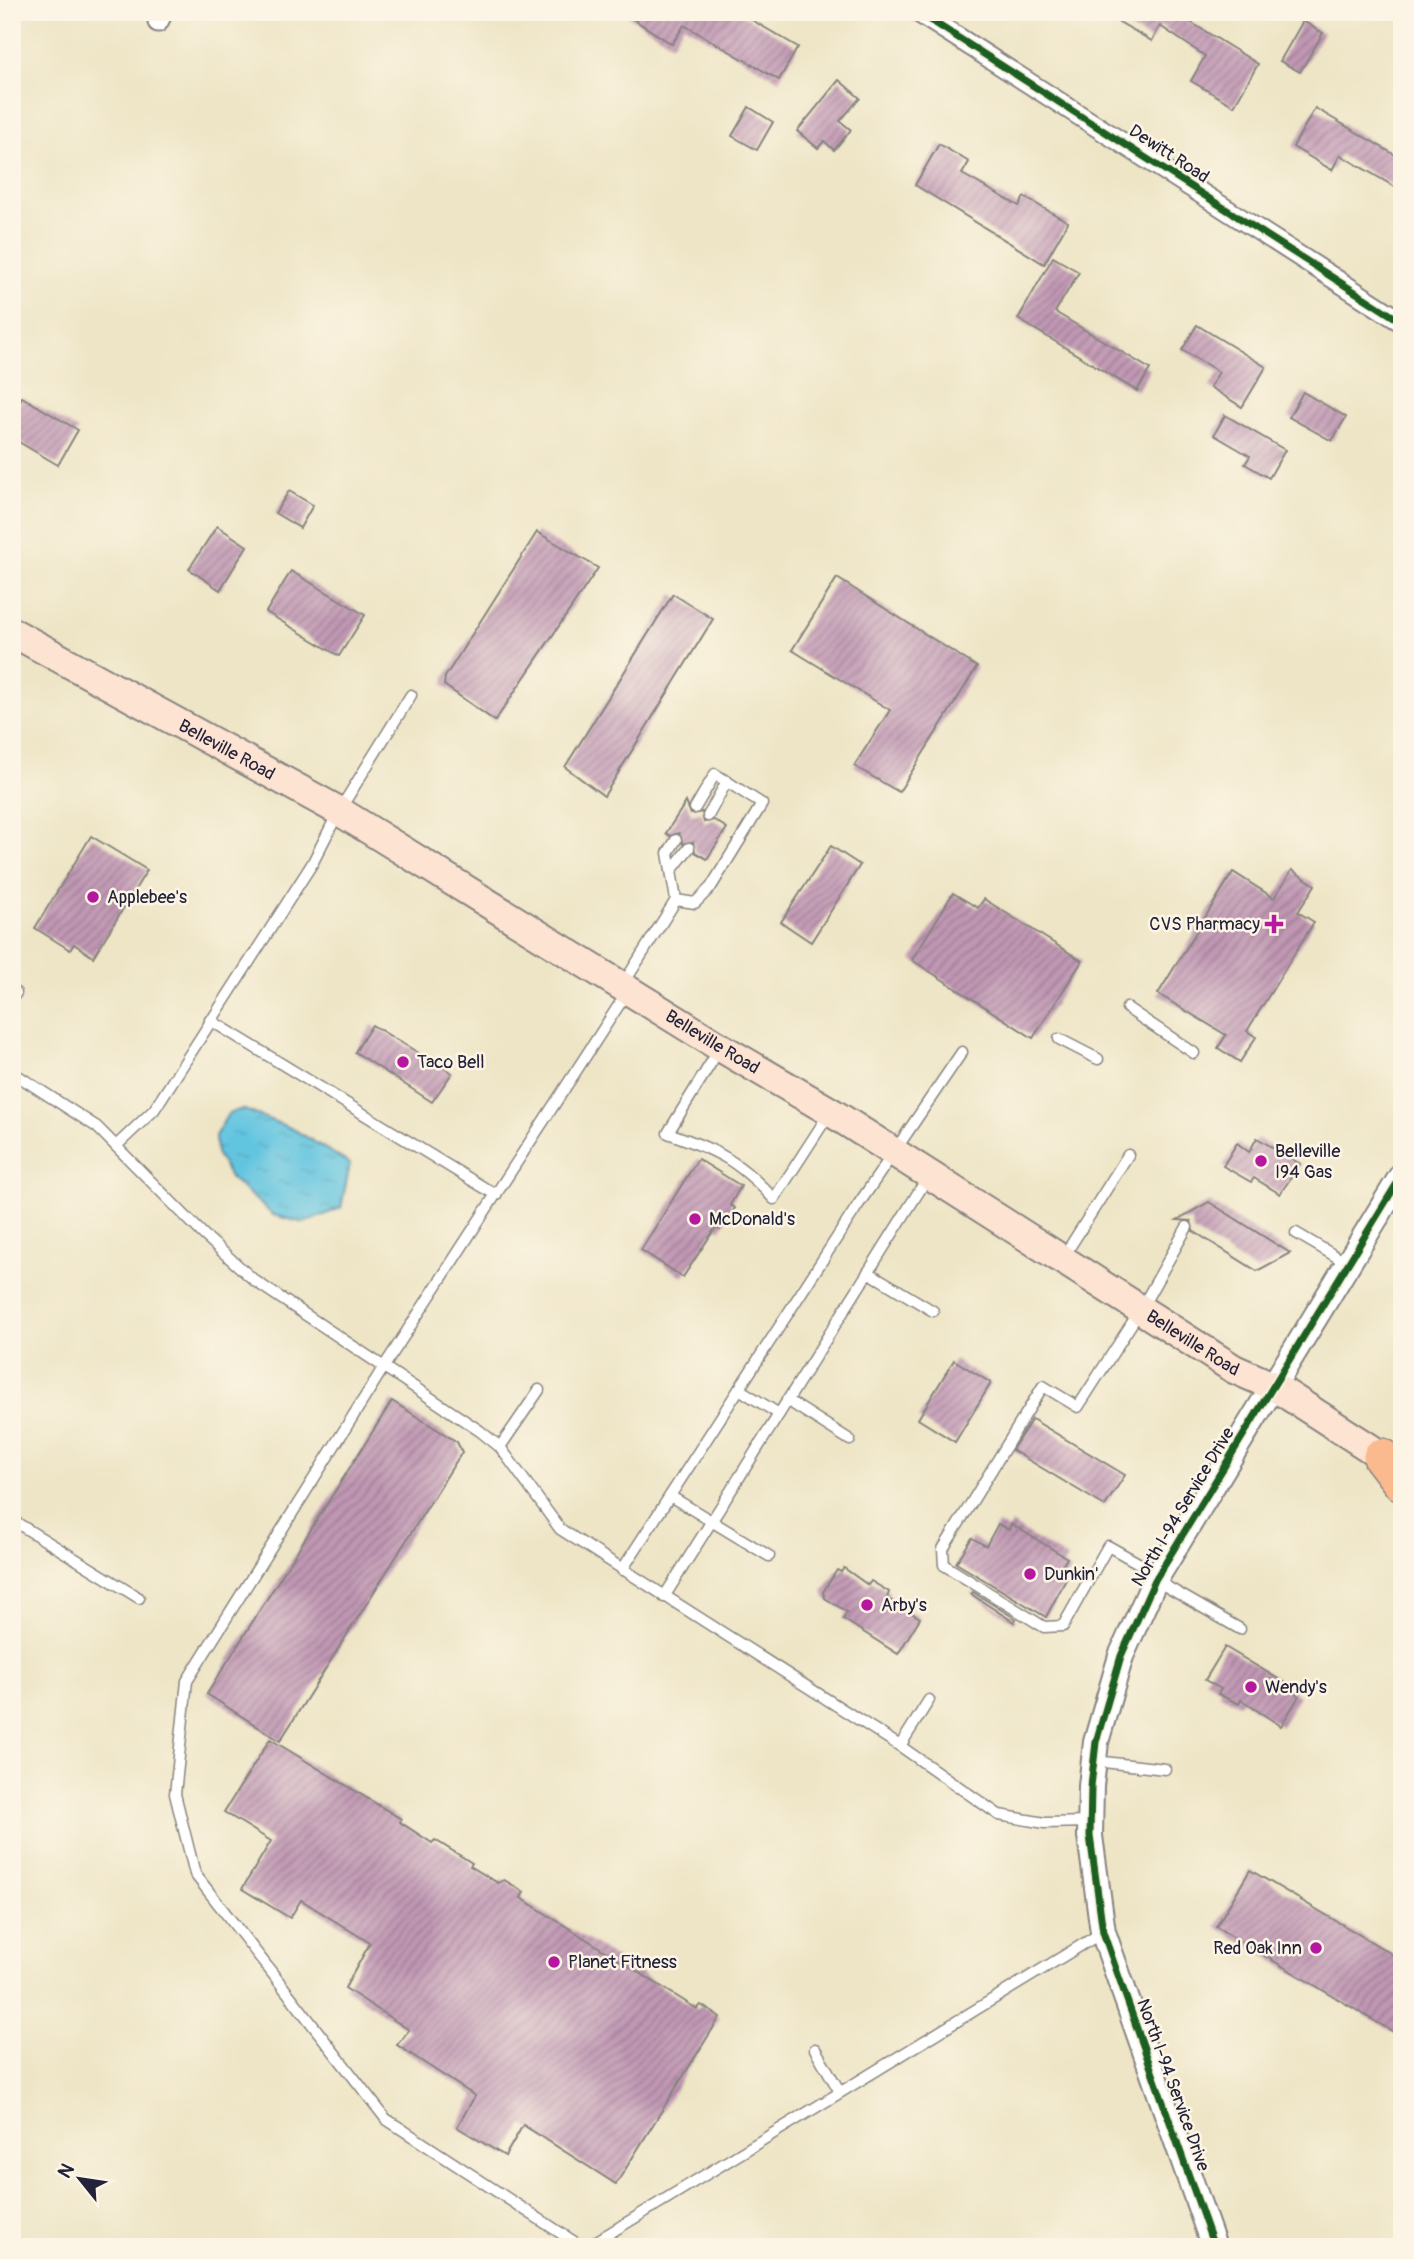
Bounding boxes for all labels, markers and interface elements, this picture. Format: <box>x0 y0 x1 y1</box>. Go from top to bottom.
street label: Dewitt Road <box>1124 120 1214 188</box>
street label: Belleville Road <box>175 714 279 785</box>
place label: Applebee's <box>107 886 187 909</box>
marker: Applebee's <box>85 889 101 905</box>
place label: CVS Pharmacy <box>1149 913 1260 936</box>
marker: CVS Pharmacy <box>1266 916 1282 932</box>
street label: Belleville Road <box>661 1004 764 1079</box>
place label: Taco Bell <box>417 1051 485 1074</box>
marker: Taco Bell <box>395 1054 411 1070</box>
place label: Belleville I94 Gas <box>1275 1140 1340 1184</box>
marker: Belleville I94 Gas <box>1253 1153 1269 1169</box>
place label: McDonald's <box>709 1208 795 1231</box>
marker: McDonald's <box>687 1211 703 1227</box>
street label: Belleville Road <box>1142 1305 1243 1381</box>
street label: North I-94 Service Drive <box>1126 1423 1240 1591</box>
place label: Dunkin' <box>1044 1563 1098 1586</box>
marker: Dunkin' <box>1022 1566 1038 1582</box>
place label: Arby's <box>881 1594 927 1617</box>
marker: Arby's <box>859 1597 875 1613</box>
place label: Wendy's <box>1265 1676 1327 1699</box>
marker: Wendy's <box>1243 1679 1259 1695</box>
place label: Red Oak Inn <box>1213 1937 1302 1960</box>
marker: Red Oak Inn <box>1308 1940 1324 1956</box>
place label: Planet Fitness <box>568 1951 677 1974</box>
marker: Planet Fitness <box>546 1954 562 1970</box>
street label: North I-94 Service Drive <box>1131 1996 1215 2174</box>
north arrow <box>46 2144 116 2214</box>
text: N <box>53 2159 80 2183</box>

